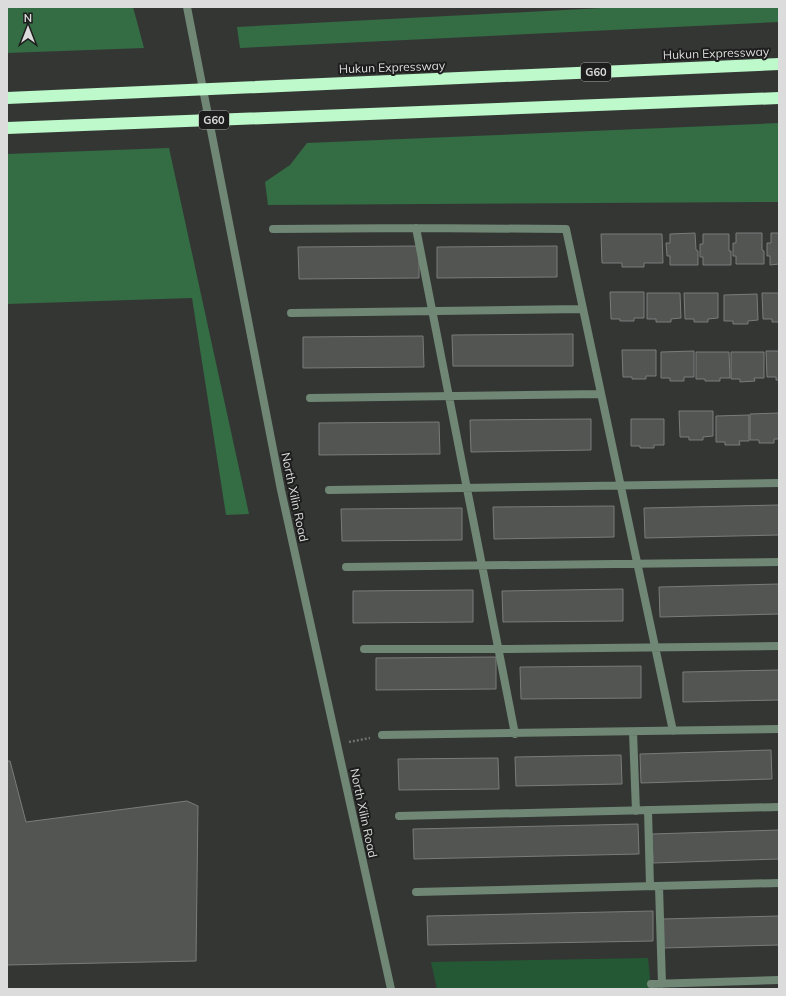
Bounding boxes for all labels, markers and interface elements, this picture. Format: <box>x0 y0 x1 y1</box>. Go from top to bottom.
north arrow <box>8 8 48 48</box>
text: N <box>24 11 32 25</box>
street label: Hukun Expressway <box>663 44 770 62</box>
street label: Hukun Expressway <box>339 58 446 76</box>
road number: G60 <box>581 63 611 81</box>
road number: G60 <box>199 111 229 129</box>
street label: North Xilin Road <box>278 451 312 543</box>
street label: North Xilin Road <box>347 767 381 859</box>

